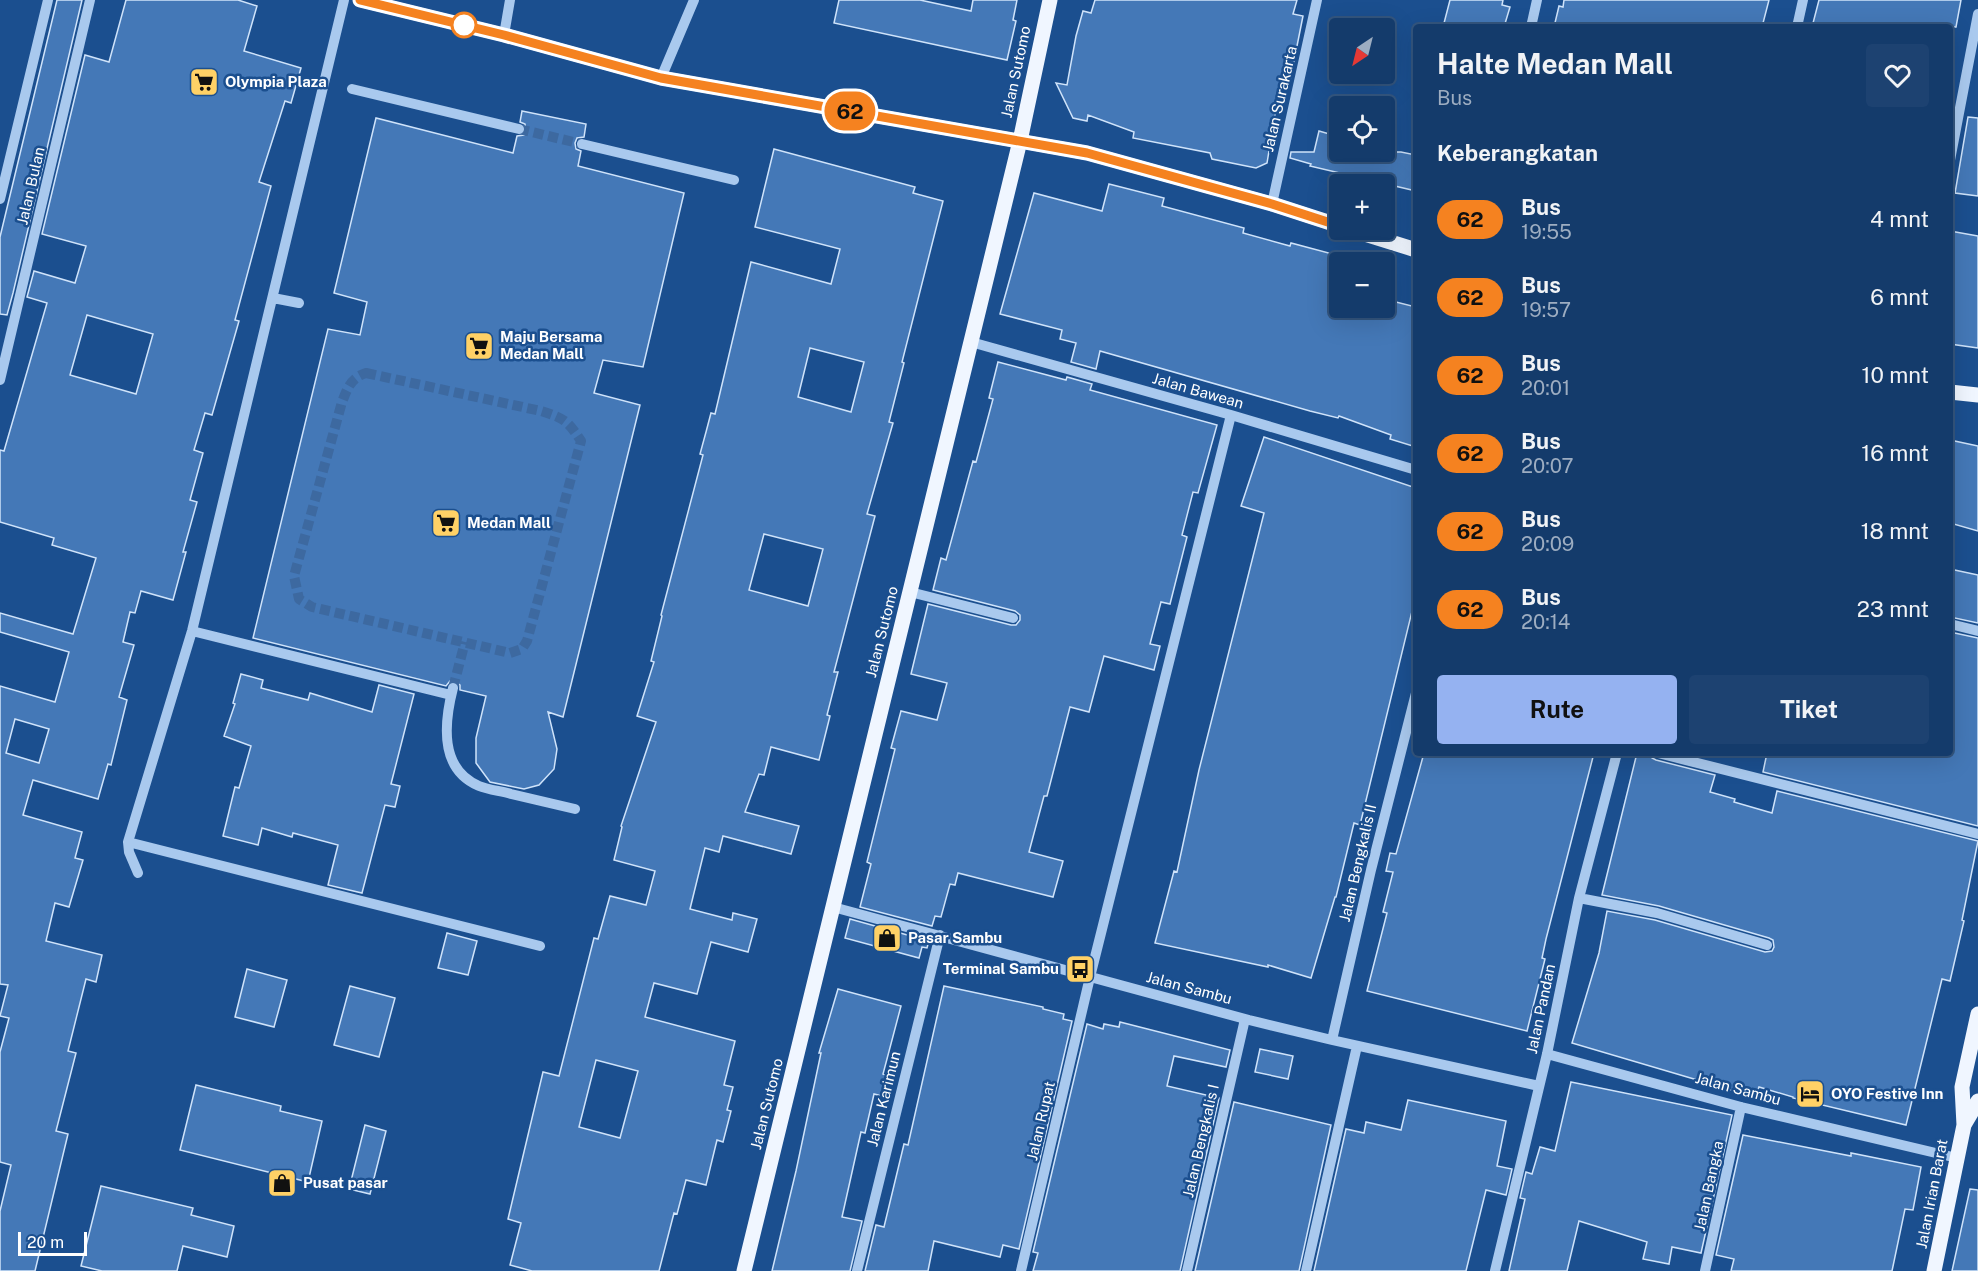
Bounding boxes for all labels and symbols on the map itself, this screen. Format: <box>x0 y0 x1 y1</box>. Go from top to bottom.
unlabelled marker <box>451 12 477 38</box>
north arrow <box>1329 18 1395 84</box>
street label: Jalan Sutomo <box>997 24 1034 119</box>
street label: Jalan Surakarta <box>1259 44 1300 154</box>
supermarket icon: Olympia Plaza <box>188 66 220 98</box>
place label: Olympia Plaza <box>225 73 327 90</box>
line badge: 62 <box>823 92 877 130</box>
street label: Jalan Bulan <box>13 145 48 227</box>
place label: Maju Bersama Medan Mall <box>500 328 602 362</box>
supermarket icon: Maju Bersama Medan Mall <box>463 330 495 362</box>
street label: Jalan Bawean <box>1151 369 1246 412</box>
supermarket icon: Medan Mall <box>430 507 462 539</box>
place label: Medan Mall <box>467 514 551 531</box>
street label: Jalan Sutomo <box>862 584 901 679</box>
street label: Jalan Bengkalis II <box>1336 802 1379 923</box>
shop icon: Pasar Sambu <box>871 922 903 954</box>
place label: Pasar Sambu <box>908 929 1002 946</box>
bus stop icon: Terminal Sambu <box>1064 953 1096 985</box>
place label: Terminal Sambu <box>943 960 1059 977</box>
street label: Jalan Pandan <box>1523 962 1558 1055</box>
street label: Jalan Sambu <box>1144 968 1234 1007</box>
street label: Jalan Karimun <box>863 1049 904 1148</box>
street label: Jalan Sutomo <box>747 1056 786 1151</box>
street label: Jalan Sambu <box>1693 1069 1783 1108</box>
hotel icon: OYO Festive Inn <box>1794 1078 1826 1110</box>
street label: Jalan Rupat <box>1023 1080 1058 1162</box>
street label: Jalan Bengkalis I <box>1179 1083 1222 1199</box>
place label: OYO Festive Inn <box>1831 1085 1944 1102</box>
street label: Jalan Irian Barat <box>1913 1137 1951 1250</box>
street label: Jalan Bangka <box>1691 1139 1726 1233</box>
shop icon: Pusat pasar <box>266 1167 298 1199</box>
place label: Pusat pasar <box>303 1174 388 1191</box>
scale bar <box>18 1229 87 1256</box>

